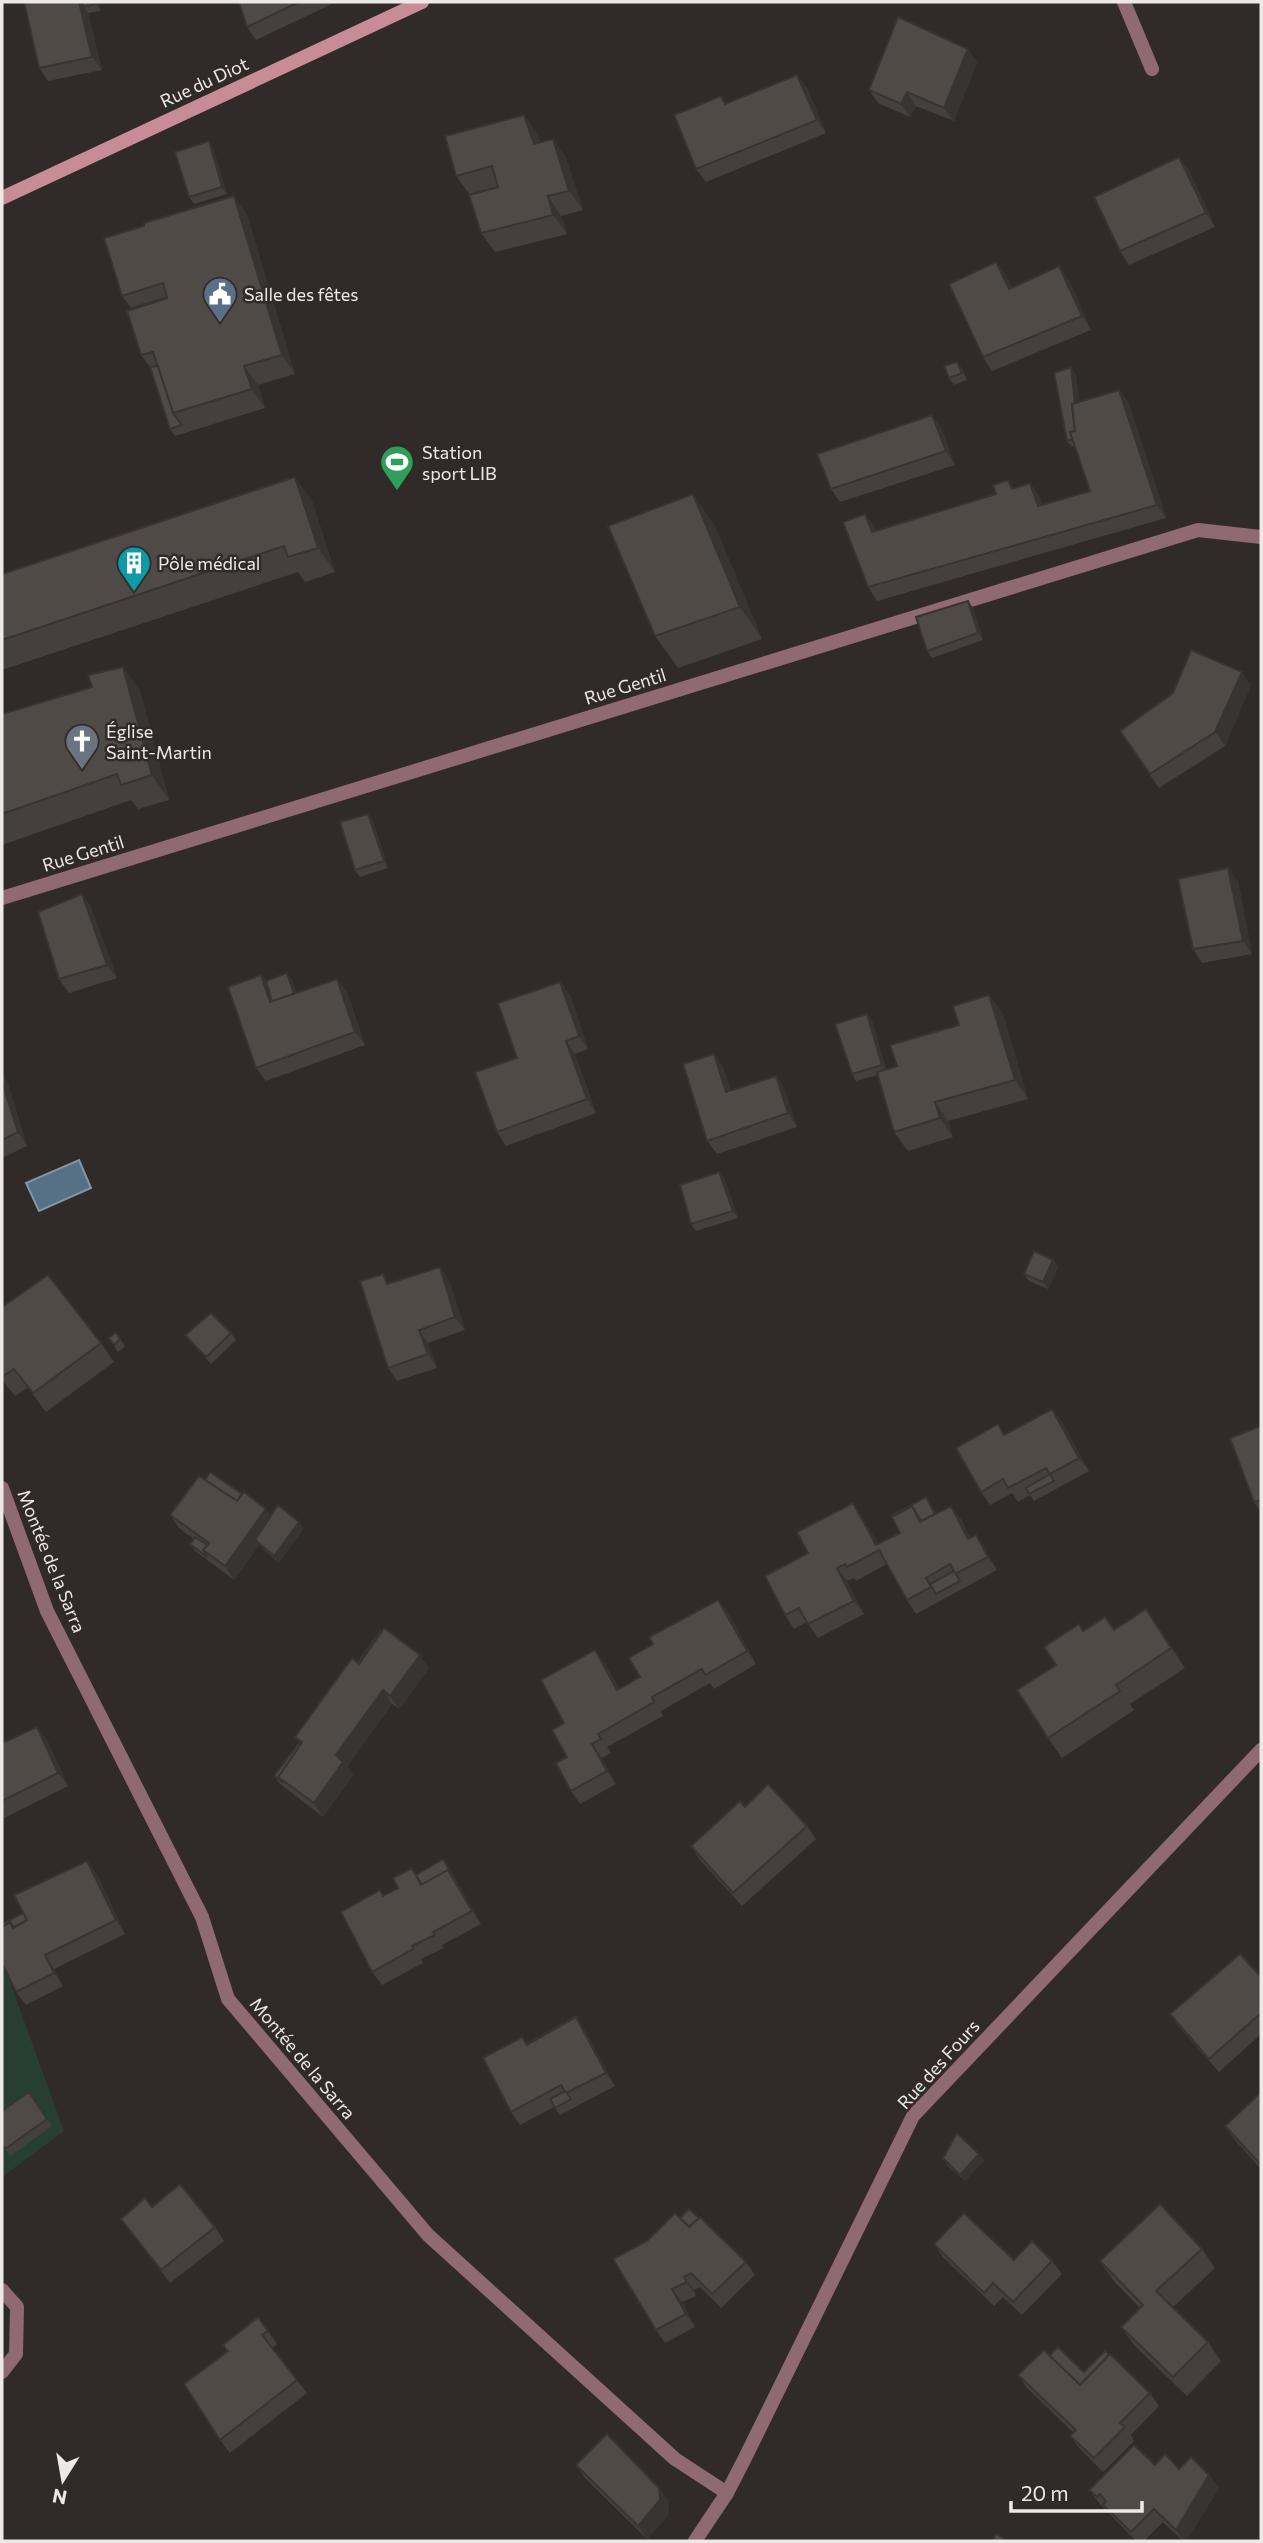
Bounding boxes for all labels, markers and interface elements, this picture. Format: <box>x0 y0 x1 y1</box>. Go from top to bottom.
street label: Rue du Diot <box>156 52 252 112</box>
public building icon: Salle des fêtes <box>201 275 239 324</box>
place label: Salle des fêtes <box>244 283 359 305</box>
place label: Station sport LIB <box>422 441 497 484</box>
sports icon: Station sport LIB <box>378 443 416 492</box>
building icon: Pôle médical <box>115 544 153 593</box>
place label: Pôle médical <box>158 552 260 574</box>
street label: Rue Gentil <box>581 663 669 709</box>
place label: Église Saint-Martin <box>106 720 212 763</box>
church icon: Église Saint-Martin <box>63 722 101 771</box>
street label: Rue Gentil <box>39 830 127 876</box>
street label: Montée de la Sarra <box>13 1486 91 1636</box>
street label: Montée de la Sarra <box>246 1993 360 2123</box>
street label: Rue des Fours <box>892 2015 984 2113</box>
north arrow <box>28 2445 98 2515</box>
scale bar <box>1011 2470 1142 2514</box>
text: 20 m <box>1021 2480 1069 2505</box>
text: N <box>50 2485 69 2510</box>

